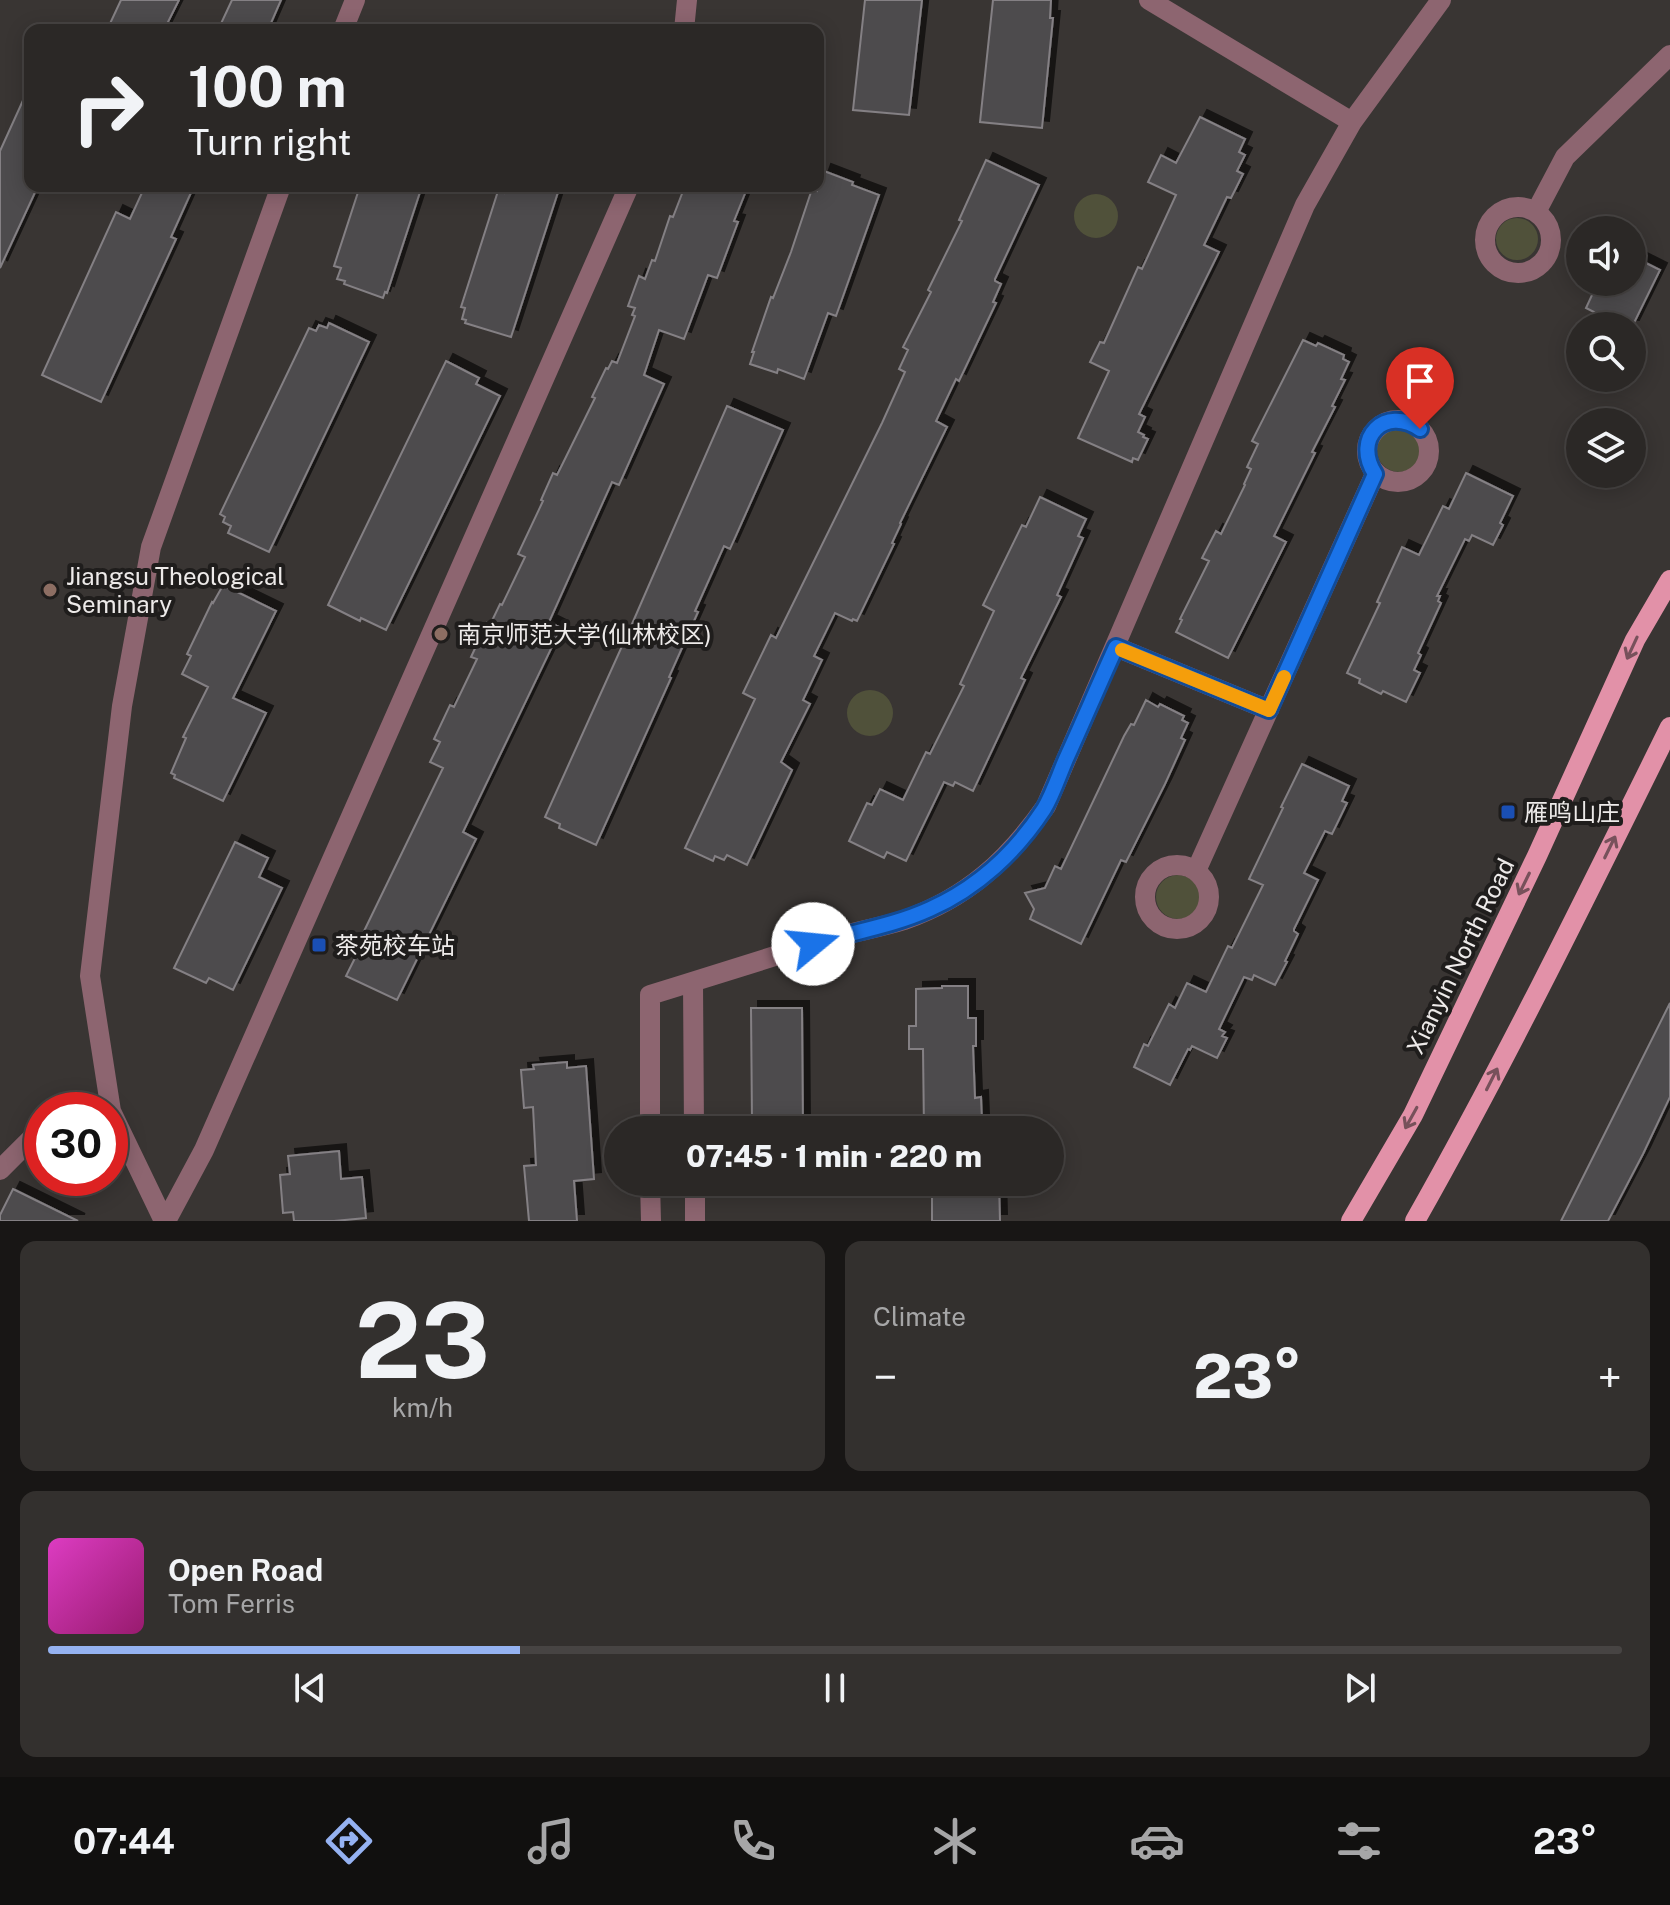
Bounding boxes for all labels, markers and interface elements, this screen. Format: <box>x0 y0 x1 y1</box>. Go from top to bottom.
text: 100 m <box>188 54 347 120</box>
icon: right <box>56 56 160 160</box>
text: Turn right <box>188 121 351 163</box>
map controls <box>1566 216 1646 488</box>
button: sound <box>1566 216 1646 296</box>
button: search <box>1566 312 1646 392</box>
pin <box>1386 347 1454 429</box>
icon: arrive <box>1398 359 1442 403</box>
button: layers <box>1566 408 1646 488</box>
place label: Jiangsu Theological Seminary <box>66 562 285 618</box>
marker: Jiangsu Theological Seminary <box>41 581 59 599</box>
place label: 南京师范大学(仙林校区) <box>457 620 712 648</box>
marker: 南京师范大学(仙林校区) <box>432 625 450 643</box>
one-way arrow <box>1624 635 1639 659</box>
place label: 雁鸣山庄 <box>1524 798 1620 826</box>
marker: 雁鸣山庄 <box>1499 803 1517 821</box>
one-way arrow <box>1603 836 1619 860</box>
street label: Xianyin North Road <box>1400 854 1520 1058</box>
one-way arrow <box>1516 872 1531 896</box>
position arrow <box>771 902 855 986</box>
place label: 茶苑校车站 <box>335 931 455 959</box>
marker: 茶苑校车站 <box>310 936 328 954</box>
one-way arrow <box>1485 1067 1501 1091</box>
speed limit sign: 30 <box>24 1092 128 1196</box>
one-way arrow <box>1402 1106 1418 1129</box>
text: 07:45 · 1 min · 220 m <box>686 1138 982 1174</box>
text: 23 <box>355 1279 490 1401</box>
text: Climate <box>873 1301 966 1332</box>
text: 23° <box>1193 1341 1302 1412</box>
text: − <box>873 1351 897 1403</box>
text: + <box>1598 1351 1622 1403</box>
text: km/h <box>392 1392 453 1423</box>
text: Open Road <box>168 1552 323 1588</box>
text: Tom Ferris <box>168 1588 295 1619</box>
icon: previous <box>288 1666 332 1710</box>
icon: pause <box>813 1666 857 1710</box>
icon: next <box>1338 1666 1382 1710</box>
icon: directions <box>321 1813 377 1869</box>
icon: music <box>523 1813 579 1869</box>
icon: phone <box>725 1813 781 1869</box>
icon: climate <box>927 1813 983 1869</box>
icon: car <box>1129 1813 1185 1869</box>
icon: filters <box>1331 1813 1387 1869</box>
text: 07:44 <box>73 1820 175 1862</box>
text: 23° <box>1533 1820 1597 1862</box>

